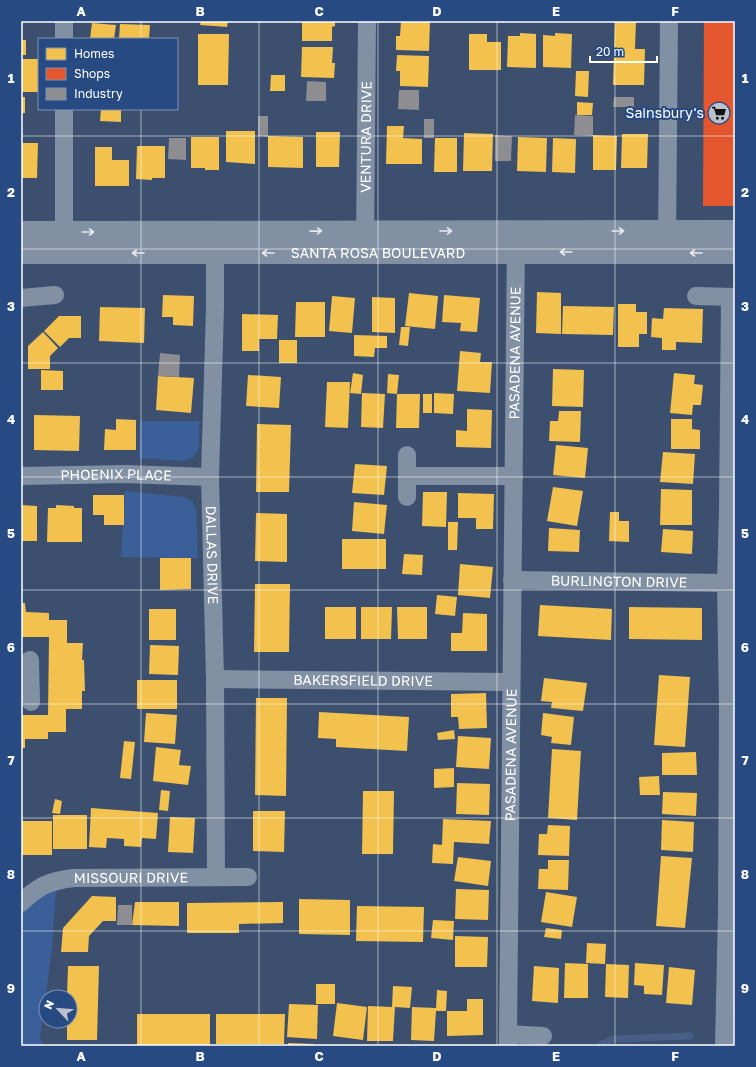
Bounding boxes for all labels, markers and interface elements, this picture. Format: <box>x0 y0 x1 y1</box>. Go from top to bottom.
text: A <box>76 3 86 19</box>
text: B <box>195 3 205 19</box>
text: C <box>314 3 324 19</box>
text: D <box>432 3 442 19</box>
text: E <box>552 3 560 19</box>
text: F <box>671 3 679 19</box>
legend <box>38 38 178 110</box>
scale bar <box>590 38 657 64</box>
text: 20 m <box>596 44 624 59</box>
text: Homes <box>74 46 114 61</box>
text: Shops <box>74 66 110 81</box>
text: 1 <box>8 70 15 86</box>
text: 1 <box>742 70 749 86</box>
street label: VENTURA DRIVE <box>356 81 374 193</box>
text: Industry <box>74 86 123 101</box>
supermarket icon: Sainsbury's <box>706 100 732 126</box>
place label: Sainsbury's <box>625 104 704 121</box>
text: 2 <box>7 184 15 200</box>
text: 2 <box>741 184 749 200</box>
one-way arrow <box>309 227 322 235</box>
one-way arrow <box>439 227 452 235</box>
one-way arrow <box>611 227 624 235</box>
one-way arrow <box>81 228 94 236</box>
street label: SANTA ROSA BOULEVARD <box>291 244 465 261</box>
one-way arrow <box>560 248 573 256</box>
one-way arrow <box>132 249 145 257</box>
one-way arrow <box>262 249 275 257</box>
one-way arrow <box>690 249 703 257</box>
street label: PASADENA AVENUE <box>505 286 524 420</box>
text: 3 <box>7 298 15 314</box>
text: 3 <box>741 298 749 314</box>
text: 4 <box>7 411 15 427</box>
text: 4 <box>741 411 749 427</box>
street label: PHOENIX PLACE <box>60 465 172 484</box>
street label: DALLAS DRIVE <box>203 505 222 604</box>
text: 5 <box>7 525 15 541</box>
text: 5 <box>741 525 749 541</box>
street label: BURLINGTON DRIVE <box>551 572 687 590</box>
text: 6 <box>7 639 15 655</box>
text: 6 <box>741 639 749 655</box>
street label: BAKERSFIELD DRIVE <box>293 671 433 689</box>
street label: PASADENA AVENUE <box>501 688 519 822</box>
text: 7 <box>7 752 15 768</box>
text: 7 <box>741 752 749 768</box>
text: 8 <box>7 866 15 882</box>
text: 8 <box>741 866 749 882</box>
street label: MISSOURI DRIVE <box>74 868 188 886</box>
text: 9 <box>7 980 15 996</box>
text: 9 <box>741 980 749 996</box>
north arrow <box>38 989 78 1029</box>
text: N <box>41 998 56 1011</box>
text: A <box>76 1048 86 1064</box>
text: B <box>195 1048 205 1064</box>
text: C <box>314 1048 324 1064</box>
text: D <box>432 1048 442 1064</box>
text: E <box>552 1048 560 1064</box>
text: F <box>671 1048 679 1064</box>

